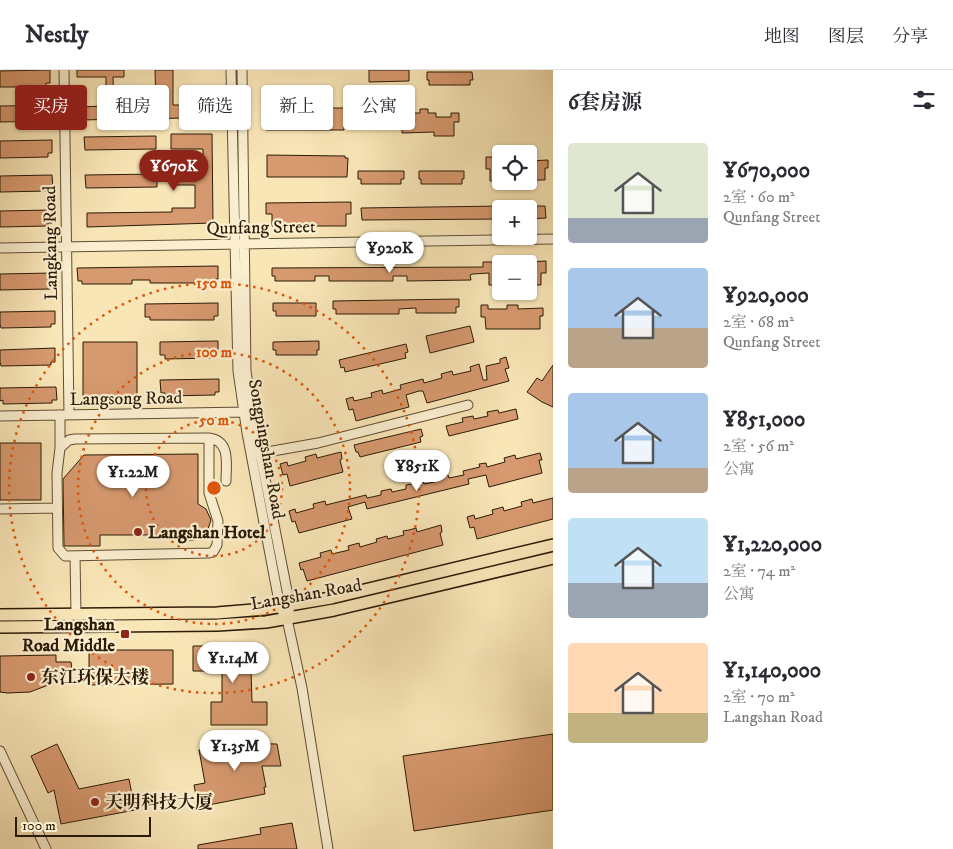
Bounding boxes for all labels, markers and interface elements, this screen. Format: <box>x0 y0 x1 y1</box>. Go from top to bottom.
text: Nestly <box>25 20 88 50</box>
text: 地图 <box>764 26 800 48</box>
text: 图层 <box>828 26 864 48</box>
text: 分享 <box>892 26 928 48</box>
chip: 买房 <box>15 85 87 130</box>
chip: 租房 <box>97 85 169 130</box>
chip: 筛选 <box>179 85 251 130</box>
chip: 新上 <box>261 85 333 130</box>
chip: 公寓 <box>343 85 415 130</box>
icon: filters <box>910 86 938 114</box>
text: 6套房源 <box>568 90 642 116</box>
map controls <box>492 145 537 300</box>
button: locate <box>492 145 537 190</box>
pin: ¥670K <box>139 150 209 192</box>
text: ¥670K <box>150 156 198 176</box>
text: ¥670,000 <box>723 158 810 184</box>
icon: home <box>608 163 668 223</box>
street label: Langkang Road <box>39 185 63 300</box>
text: 2室 · 60 m² <box>723 187 795 207</box>
button: + <box>492 200 537 245</box>
text: Qunfang Street <box>723 207 820 227</box>
street label: Qunfang Street <box>206 216 316 240</box>
pin: ¥920K <box>355 232 425 274</box>
text: ¥920K <box>367 238 413 258</box>
button: − <box>492 255 537 300</box>
text: 150 m <box>196 274 232 293</box>
text: ¥920,000 <box>723 283 809 309</box>
icon: home <box>608 288 668 348</box>
text: 2室 · 68 m² <box>723 312 794 332</box>
text: Qunfang Street <box>723 332 820 352</box>
text: 100 m <box>196 343 233 362</box>
street label: Songpingshan Road <box>243 377 289 521</box>
street label: Langsong Road <box>69 387 183 411</box>
text: ¥851,000 <box>723 407 805 433</box>
text: 50 m <box>198 411 230 430</box>
icon: home <box>608 413 668 473</box>
text: 2室 · 56 m² <box>723 436 794 456</box>
pin: ¥851K <box>382 450 452 492</box>
pin: ¥1.22M <box>92 456 174 498</box>
text: ¥851K <box>395 456 439 476</box>
text: 公寓 <box>723 459 755 479</box>
text: ¥1.22M <box>108 462 158 482</box>
centre of rings <box>205 479 223 497</box>
place label: Langshan Hotel <box>148 522 266 544</box>
marker: Langshan Hotel <box>132 526 144 538</box>
text: ¥1,220,000 <box>723 532 822 558</box>
icon: home <box>608 538 668 598</box>
text: 2室 · 74 m² <box>723 561 795 581</box>
street label: Langshan Road <box>249 574 363 616</box>
text: 公寓 <box>723 584 755 604</box>
place label: Langshan Road Middle <box>22 614 116 657</box>
marker: Langshan Road Middle <box>119 628 131 640</box>
pin: ¥1.14M <box>192 642 274 684</box>
text: ¥1.14M <box>208 648 258 668</box>
text: ¥1,140,000 <box>723 658 821 684</box>
icon: home <box>608 663 668 723</box>
place label: 东江环保大楼 <box>41 667 149 689</box>
marker: 东江环保大楼 <box>25 671 37 683</box>
text: 2室 · 70 m² <box>723 687 795 707</box>
text: Langshan Road <box>723 707 823 727</box>
pin: ¥1.35M <box>194 730 276 772</box>
text: ¥1.35M <box>211 736 259 756</box>
place label: 天明科技大厦 <box>105 792 213 814</box>
marker: 天明科技大厦 <box>89 796 101 808</box>
scale bar <box>15 814 151 837</box>
text: 100 m <box>22 817 56 835</box>

